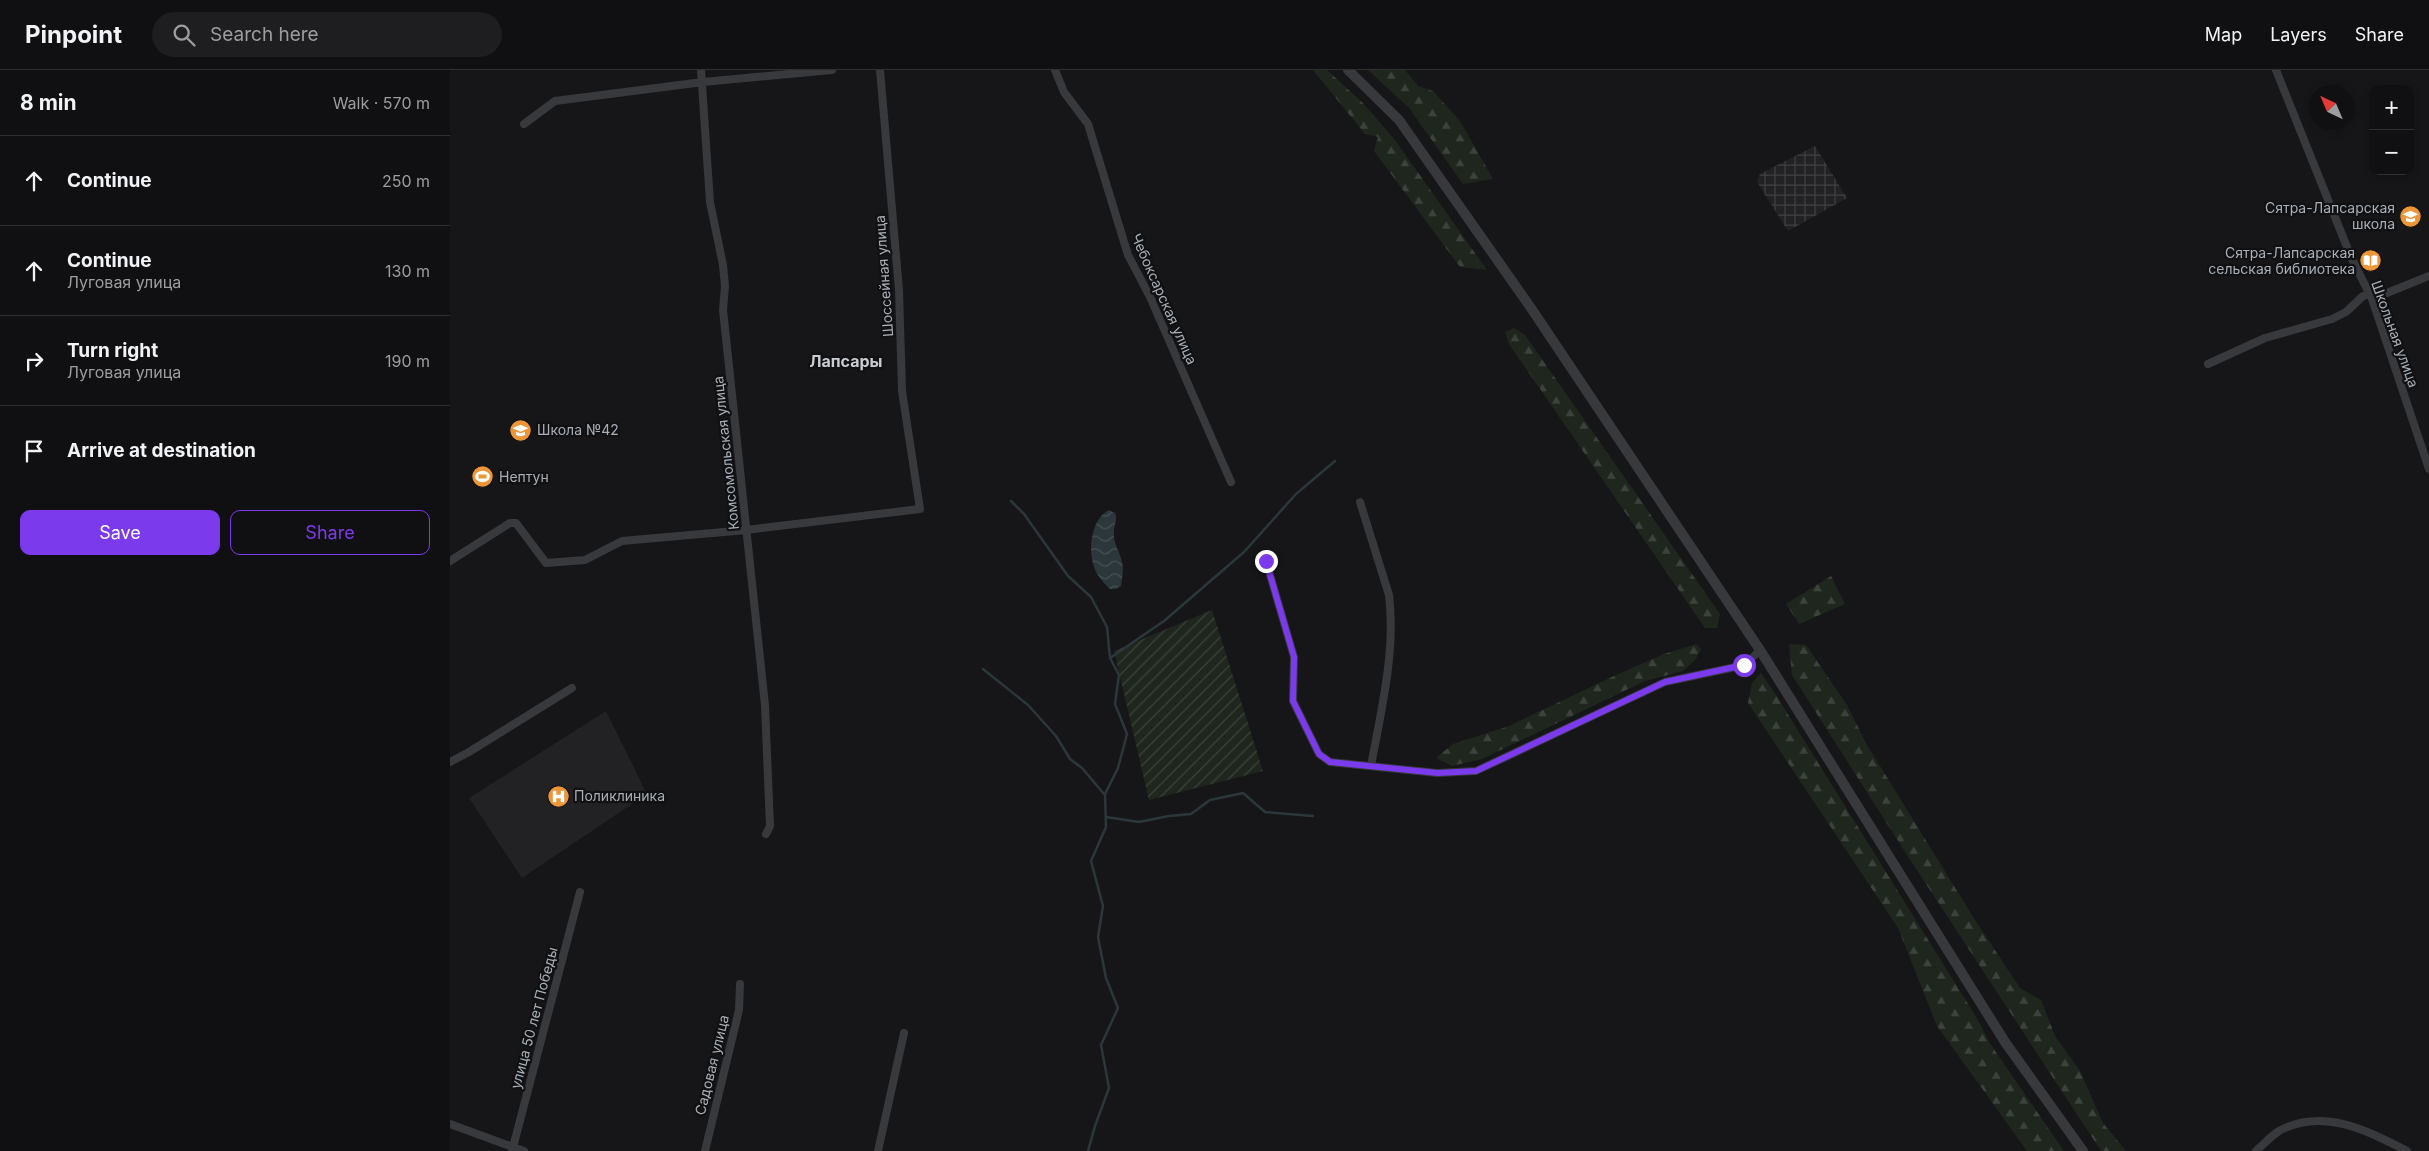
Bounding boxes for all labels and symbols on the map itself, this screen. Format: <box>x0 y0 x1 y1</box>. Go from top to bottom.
north arrow <box>2309 85 2354 130</box>
place label: Сятра-Лапсарская школа <box>2265 199 2395 232</box>
school or university icon: Сятра-Лапсарская школа <box>2399 204 2423 228</box>
street label: Шоссейная улица <box>871 215 896 337</box>
street label: Чебоксарская улица <box>1128 231 1201 367</box>
place label: Сятра-Лапсарская сельская библиотека <box>2208 244 2355 277</box>
library icon: Сятра-Лапсарская сельская библиотека <box>2359 249 2383 273</box>
street label: Школьная улица <box>2368 278 2423 390</box>
district label: Лапсары <box>810 351 882 371</box>
street label: Комсомольская улица <box>709 375 742 531</box>
school or university icon: Школа №42 <box>509 418 533 442</box>
place label: Школа №42 <box>537 421 619 438</box>
sports icon: Нептун <box>471 465 495 489</box>
place label: Нептун <box>499 468 549 485</box>
route end <box>1255 550 1278 573</box>
route start <box>1733 654 1756 677</box>
hospital icon: Поликлиника <box>546 784 570 808</box>
place label: Поликлиника <box>574 787 665 804</box>
street label: улица 50 лет Победы <box>506 945 561 1091</box>
street label: Садовая улица <box>691 1013 732 1117</box>

